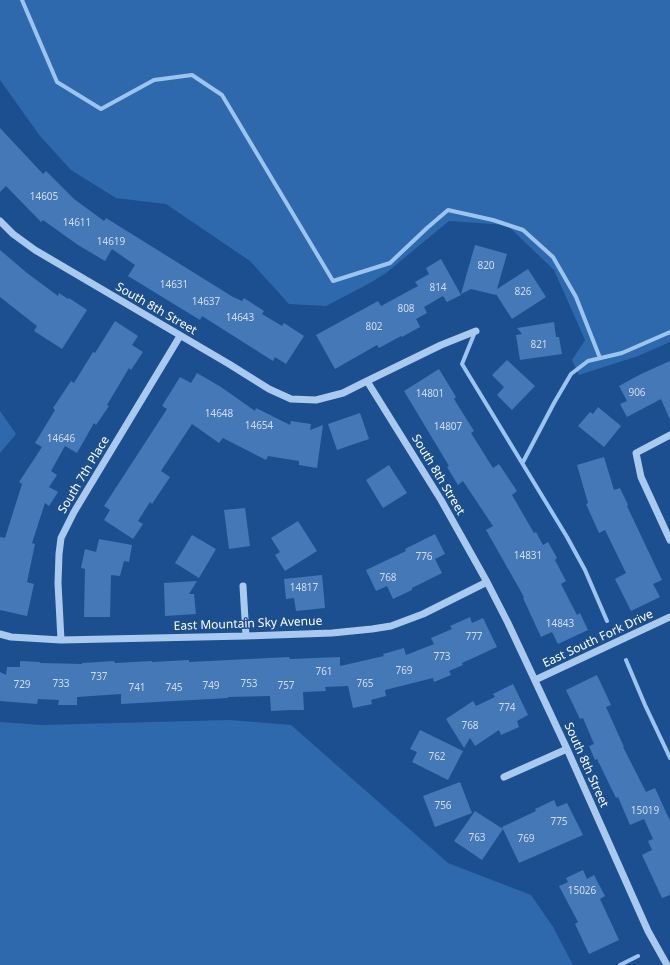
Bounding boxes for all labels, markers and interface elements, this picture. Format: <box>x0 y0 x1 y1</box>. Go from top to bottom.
house number: 14605 <box>30 191 58 203</box>
house number: 14611 <box>63 217 91 229</box>
house number: 14619 <box>97 236 125 248</box>
house number: 820 <box>477 260 495 272</box>
house number: 14631 <box>160 279 188 291</box>
street label: South 8th Street <box>113 280 199 338</box>
house number: 814 <box>429 282 447 294</box>
house number: 826 <box>514 286 532 298</box>
house number: 14637 <box>192 296 220 308</box>
house number: 808 <box>397 303 415 315</box>
house number: 14643 <box>226 312 254 324</box>
house number: 802 <box>365 321 383 333</box>
house number: 821 <box>530 339 548 351</box>
house number: 906 <box>628 387 646 399</box>
house number: 14801 <box>416 388 444 400</box>
house number: 14648 <box>205 408 233 420</box>
house number: 14654 <box>245 420 273 432</box>
house number: 14807 <box>434 421 462 433</box>
street label: South 8th Street <box>408 432 468 518</box>
house number: 14646 <box>47 433 75 445</box>
street label: South 7th Place <box>55 434 113 516</box>
house number: 14831 <box>514 550 542 562</box>
house number: 776 <box>415 551 433 563</box>
house number: 768 <box>379 572 397 584</box>
house number: 14817 <box>290 582 318 594</box>
street label: East South Fork Drive <box>540 607 656 671</box>
street label: East Mountain Sky Avenue <box>173 614 323 634</box>
house number: 14843 <box>546 618 574 630</box>
house number: 777 <box>465 631 483 643</box>
house number: 773 <box>433 651 451 663</box>
house number: 769 <box>395 665 413 677</box>
house number: 761 <box>315 666 333 678</box>
house number: 737 <box>90 671 108 683</box>
house number: 733 <box>52 678 70 690</box>
house number: 753 <box>240 678 258 690</box>
house number: 765 <box>356 678 374 690</box>
house number: 729 <box>13 679 31 691</box>
house number: 749 <box>202 680 220 692</box>
house number: 757 <box>277 680 295 692</box>
house number: 741 <box>128 682 146 694</box>
house number: 745 <box>165 682 183 694</box>
house number: 774 <box>498 702 516 714</box>
house number: 768 <box>461 720 479 732</box>
street label: South 8th Street <box>561 720 611 810</box>
house number: 762 <box>428 751 446 763</box>
house number: 756 <box>434 800 452 812</box>
house number: 15019 <box>631 805 659 817</box>
house number: 775 <box>550 816 568 828</box>
house number: 763 <box>468 832 486 844</box>
house number: 769 <box>517 833 535 845</box>
house number: 15026 <box>568 885 596 897</box>

